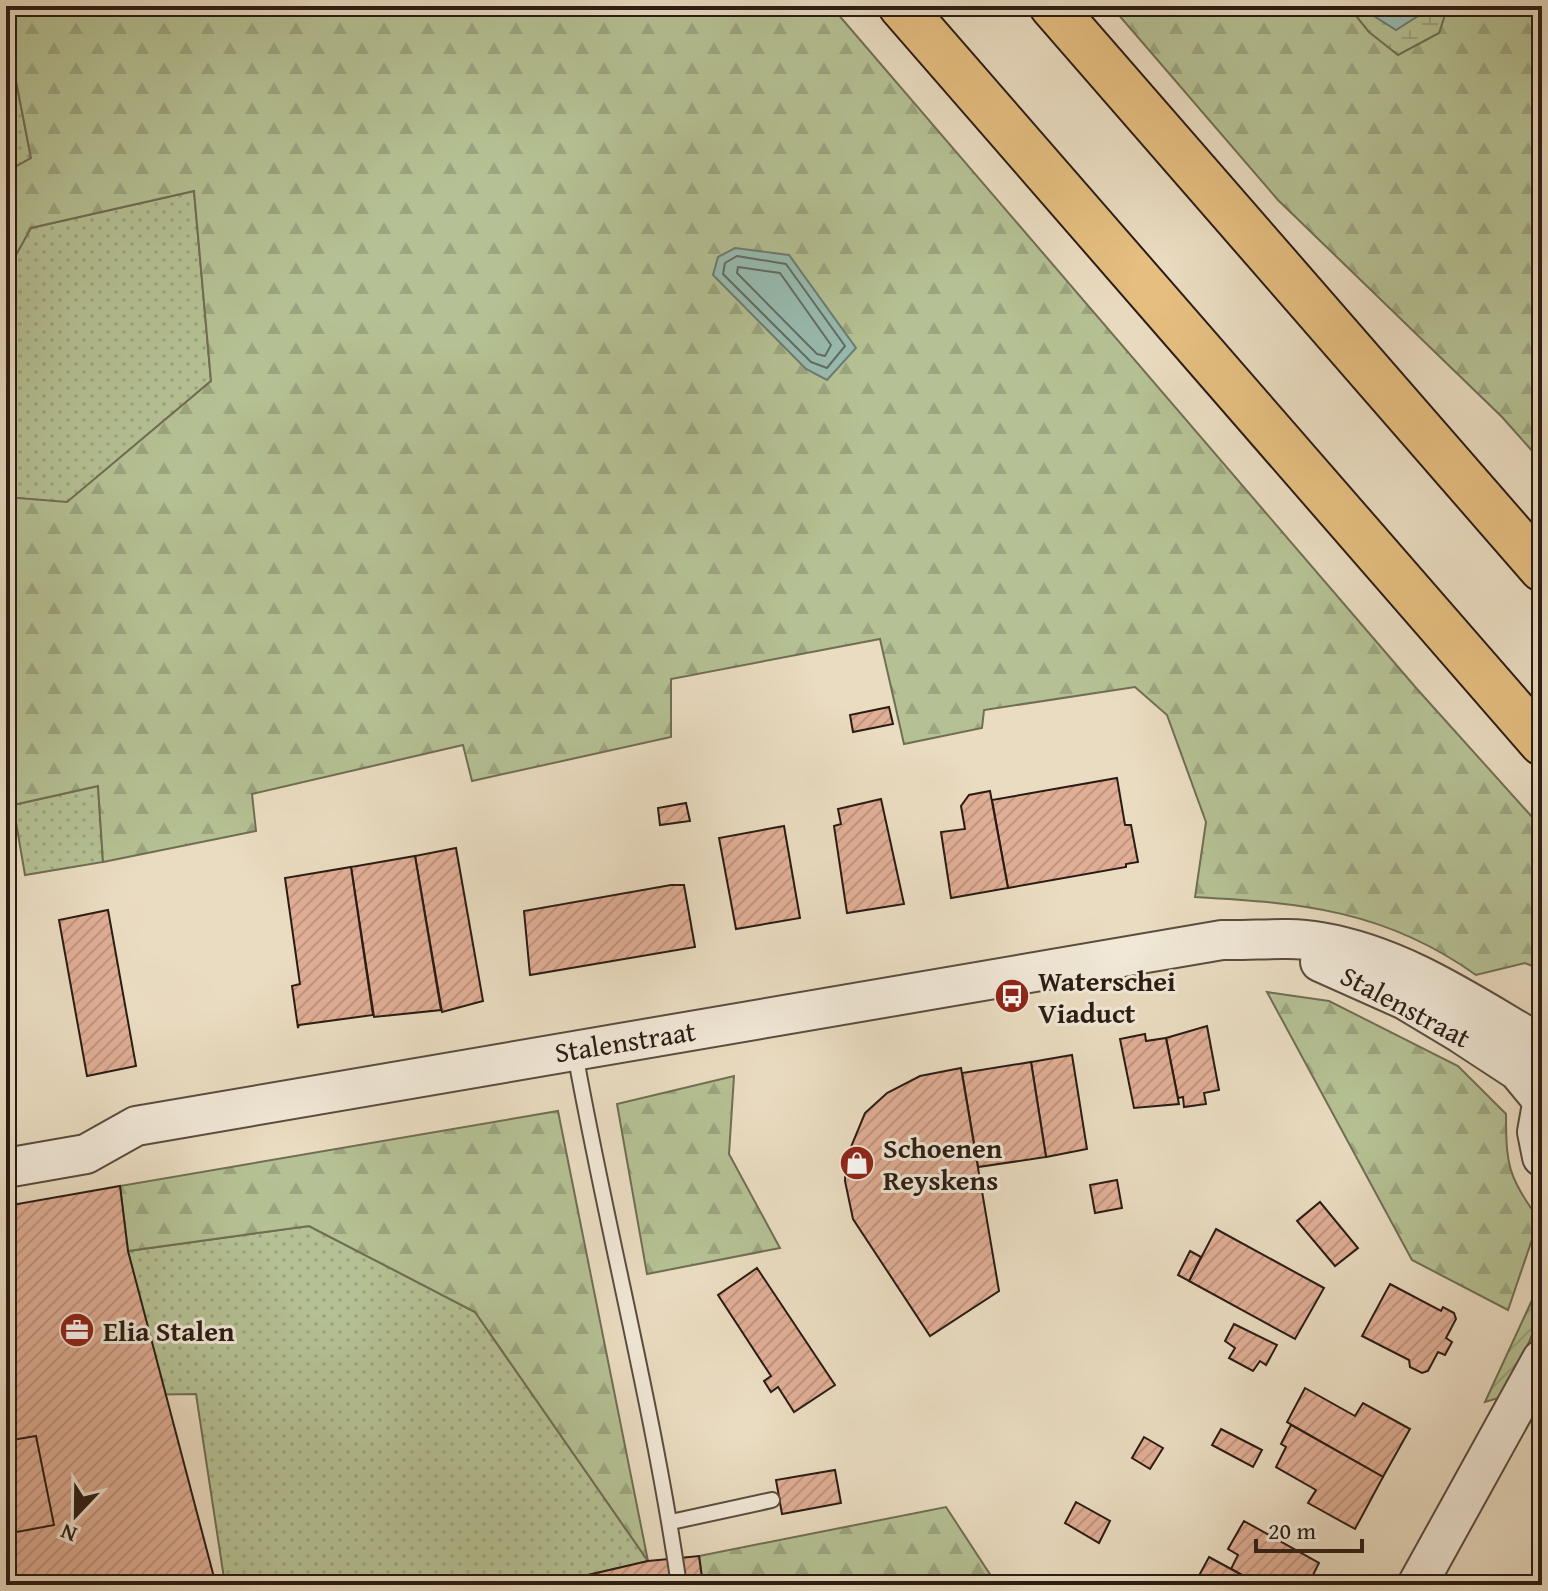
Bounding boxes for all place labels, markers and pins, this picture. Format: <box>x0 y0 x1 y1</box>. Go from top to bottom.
place label: Waterschei Viaduct <box>1038 960 1176 1033</box>
bus stop icon: Waterschei Viaduct <box>993 977 1031 1015</box>
place label: Schoenen Reyskens <box>883 1127 1003 1200</box>
shop icon: Schoenen Reyskens <box>838 1144 876 1182</box>
place label: Elia Stalen <box>103 1310 235 1351</box>
office icon: Elia Stalen <box>58 1311 96 1349</box>

